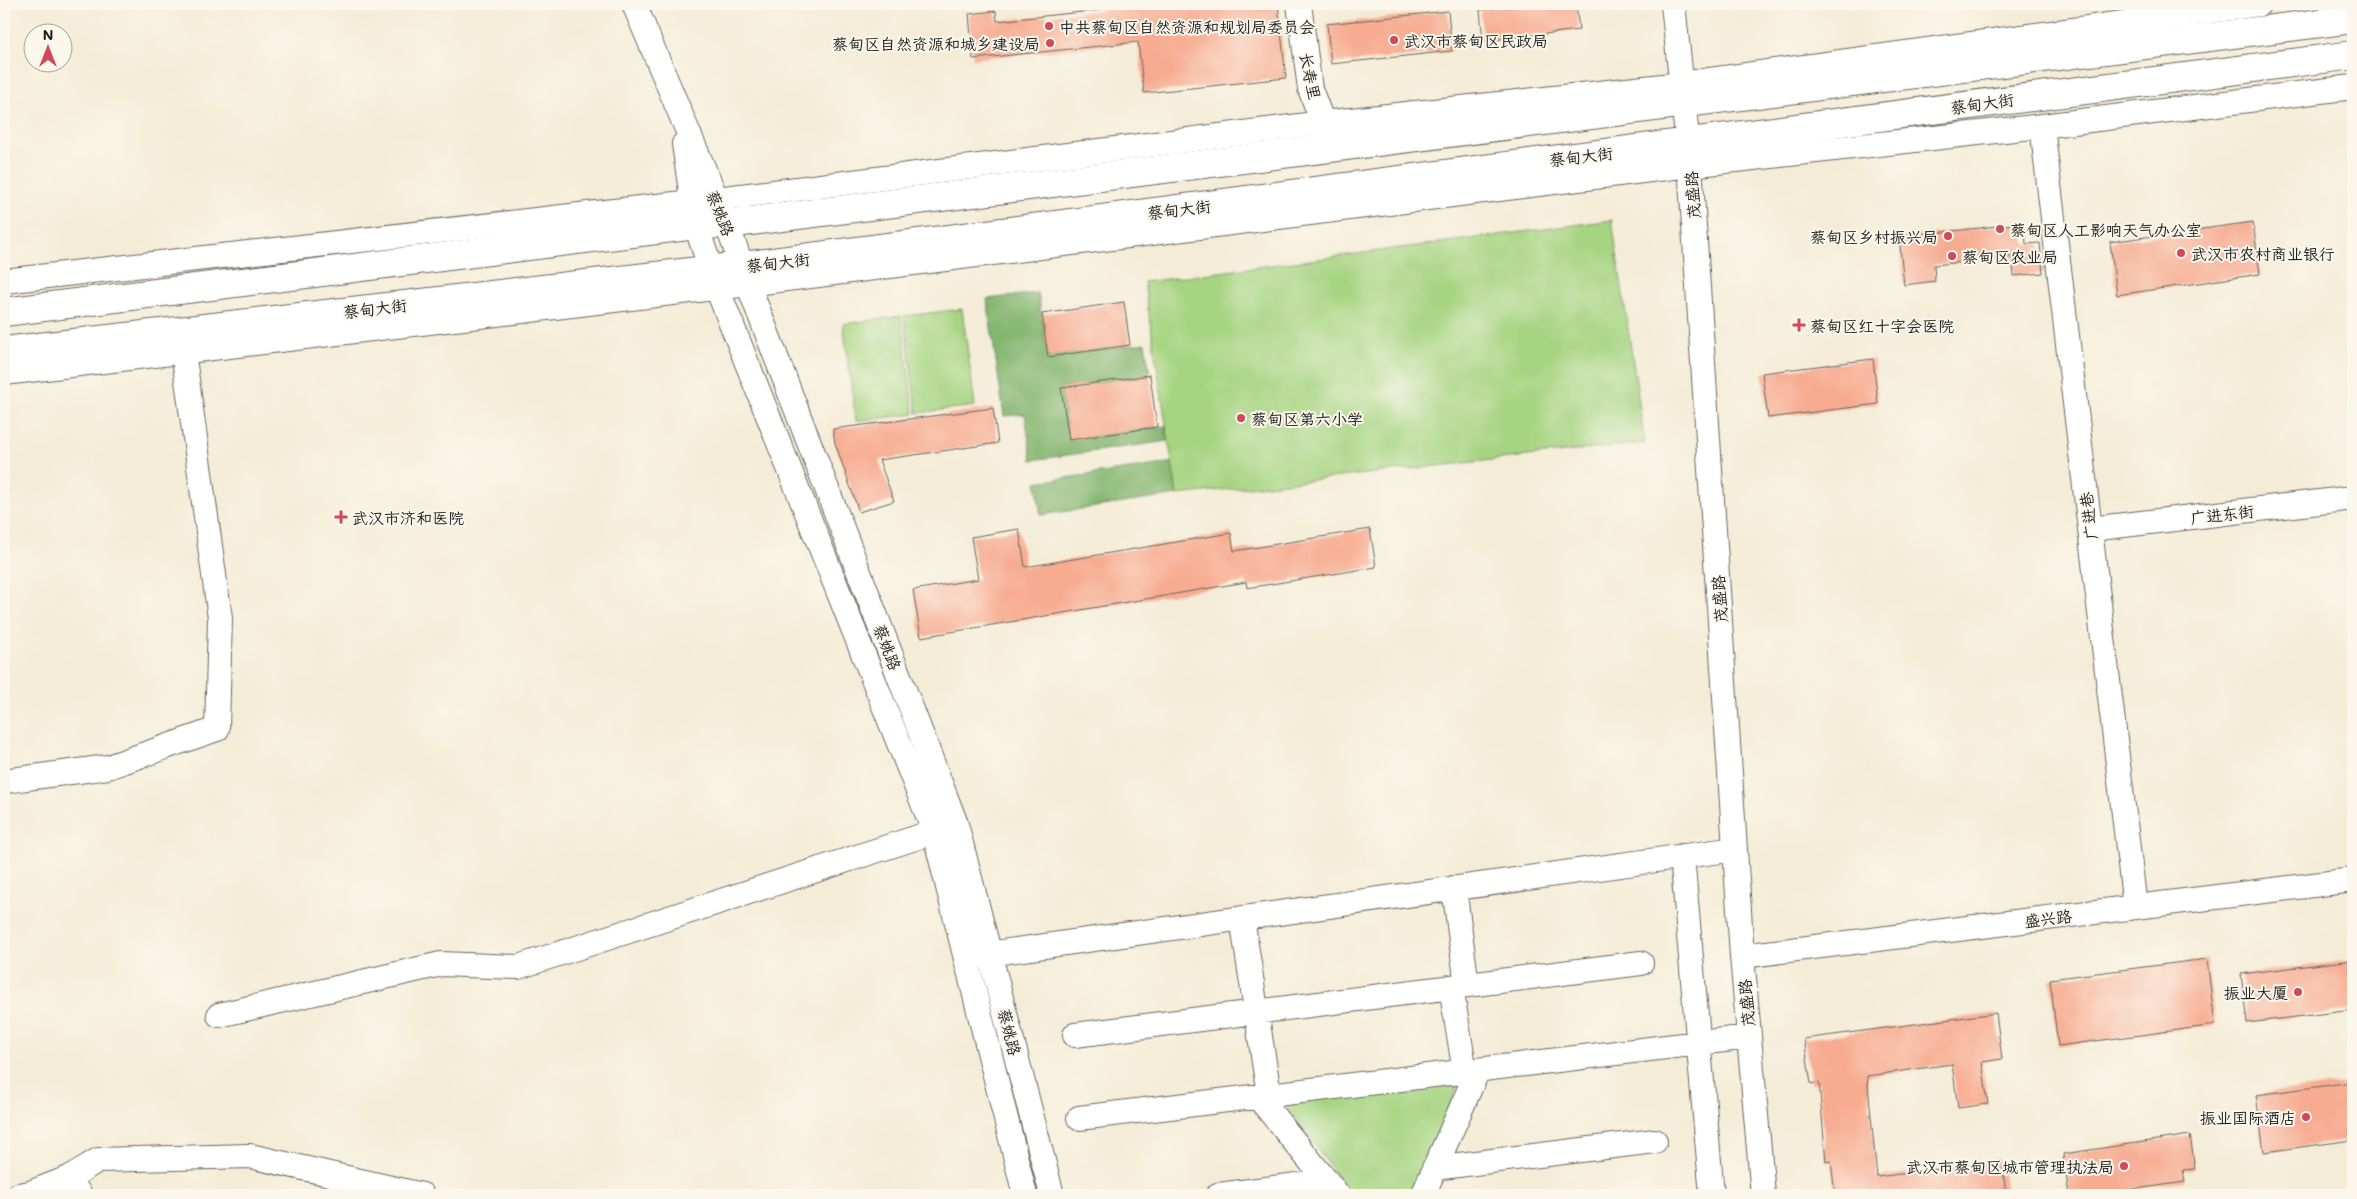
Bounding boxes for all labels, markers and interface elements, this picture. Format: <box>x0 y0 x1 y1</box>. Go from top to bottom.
place label: 中共蔡甸区自然资源和规划局委员会 <box>1059 16 1315 37</box>
marker: 中共蔡甸区自然资源和规划局委员会 <box>1043 20 1055 32</box>
north arrow <box>22 22 72 72</box>
text: N <box>43 25 53 44</box>
place label: 武汉市蔡甸区民政局 <box>1404 30 1548 51</box>
place label: 蔡甸区自然资源和城乡建设局 <box>832 33 1040 54</box>
marker: 武汉市蔡甸区民政局 <box>1388 34 1400 46</box>
marker: 蔡甸区自然资源和城乡建设局 <box>1044 37 1056 49</box>
street label: 长寿里 <box>1296 50 1326 102</box>
street label: 蔡甸大街 <box>1949 88 2015 118</box>
street label: 蔡甸大街 <box>1548 142 1614 170</box>
street label: 茂盛路 <box>1680 170 1704 220</box>
street label: 蔡姚路 <box>702 187 740 239</box>
street label: 蔡甸大街 <box>1146 195 1212 223</box>
place label: 蔡甸区人工影响天气办公室 <box>2010 219 2202 240</box>
marker: 蔡甸区人工影响天气办公室 <box>1994 223 2006 235</box>
place label: 蔡甸区乡村振兴局 <box>1810 226 1938 247</box>
marker: 蔡甸区乡村振兴局 <box>1942 230 1954 242</box>
place label: 武汉市农村商业银行 <box>2191 243 2335 264</box>
place label: 蔡甸区农业局 <box>1962 246 2058 267</box>
marker: 武汉市农村商业银行 <box>2175 247 2187 259</box>
street label: 蔡甸大街 <box>745 248 811 276</box>
marker: 蔡甸区农业局 <box>1946 250 1958 262</box>
street label: 蔡甸大街 <box>342 294 408 322</box>
place label: 蔡甸区红十字会医院 <box>1810 315 1954 336</box>
marker: 蔡甸区红十字会医院 <box>1792 318 1806 332</box>
place label: 蔡甸区第六小学 <box>1251 408 1363 429</box>
marker: 蔡甸区第六小学 <box>1235 412 1247 424</box>
street label: 广进巷 <box>2075 491 2101 541</box>
street label: 广进东街 <box>2189 500 2255 528</box>
place label: 武汉市济和医院 <box>352 507 464 528</box>
marker: 武汉市济和医院 <box>334 510 348 524</box>
street label: 茂盛路 <box>1707 574 1731 624</box>
street label: 蔡姚路 <box>870 621 906 673</box>
street label: 盛兴路 <box>2023 905 2073 931</box>
street label: 茂盛路 <box>1733 978 1759 1028</box>
place label: 振业大厦 <box>2224 982 2288 1003</box>
marker: 振业大厦 <box>2292 986 2304 998</box>
street label: 蔡姚路 <box>994 1006 1026 1058</box>
place label: 振业国际酒店 <box>2200 1107 2296 1128</box>
marker: 振业国际酒店 <box>2300 1111 2312 1123</box>
place label: 武汉市蔡甸区城市管理执法局 <box>1906 1156 2114 1177</box>
marker: 武汉市蔡甸区城市管理执法局 <box>2118 1160 2130 1172</box>

